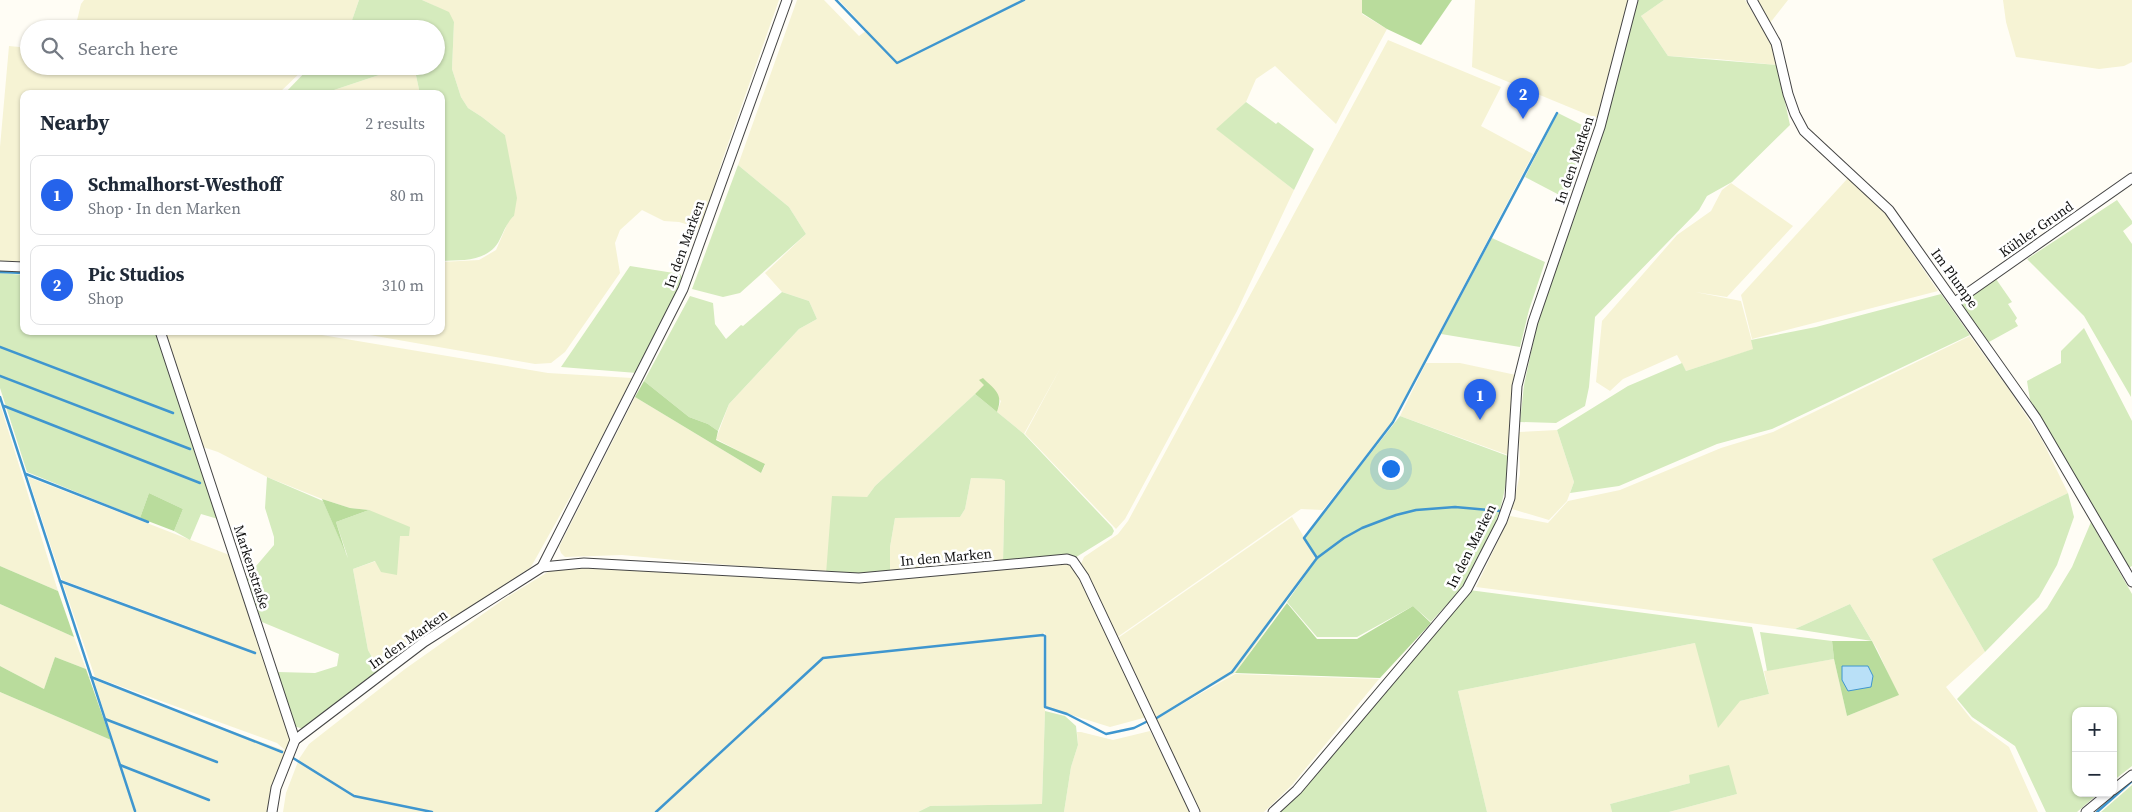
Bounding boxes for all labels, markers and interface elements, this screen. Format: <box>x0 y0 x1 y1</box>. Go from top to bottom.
search box <box>20 20 445 75</box>
icon: search <box>38 34 66 62</box>
text: Search here <box>78 35 178 61</box>
pin: 2 <box>1507 78 1539 119</box>
text: Nearby <box>40 108 110 137</box>
text: 2 results <box>365 112 425 134</box>
street label: In den Marken <box>1550 113 1599 207</box>
text: Schmalhorst-Westhoff <box>88 171 282 197</box>
text: 1 <box>53 184 61 206</box>
text: 80 m <box>390 184 424 206</box>
street label: Kühler Grund <box>1995 196 2077 262</box>
text: Shop · In den Marken <box>88 197 241 219</box>
street label: In den Marken <box>659 197 709 291</box>
street label: Im Plumpe <box>1927 244 1983 312</box>
text: Pic Studios <box>88 261 184 287</box>
text: 2 <box>53 274 61 296</box>
text: 310 m <box>382 274 424 296</box>
text: Shop <box>88 287 124 309</box>
pin: 1 <box>1464 379 1496 420</box>
your location <box>1378 456 1404 482</box>
street label: In den Marken <box>1441 500 1501 592</box>
street label: Markenstraße <box>229 522 275 612</box>
street label: In den Marken <box>899 543 993 571</box>
street label: In den Marken <box>365 604 452 674</box>
map controls <box>2072 707 2117 797</box>
button: + <box>2072 707 2117 752</box>
button: − <box>2072 752 2117 797</box>

